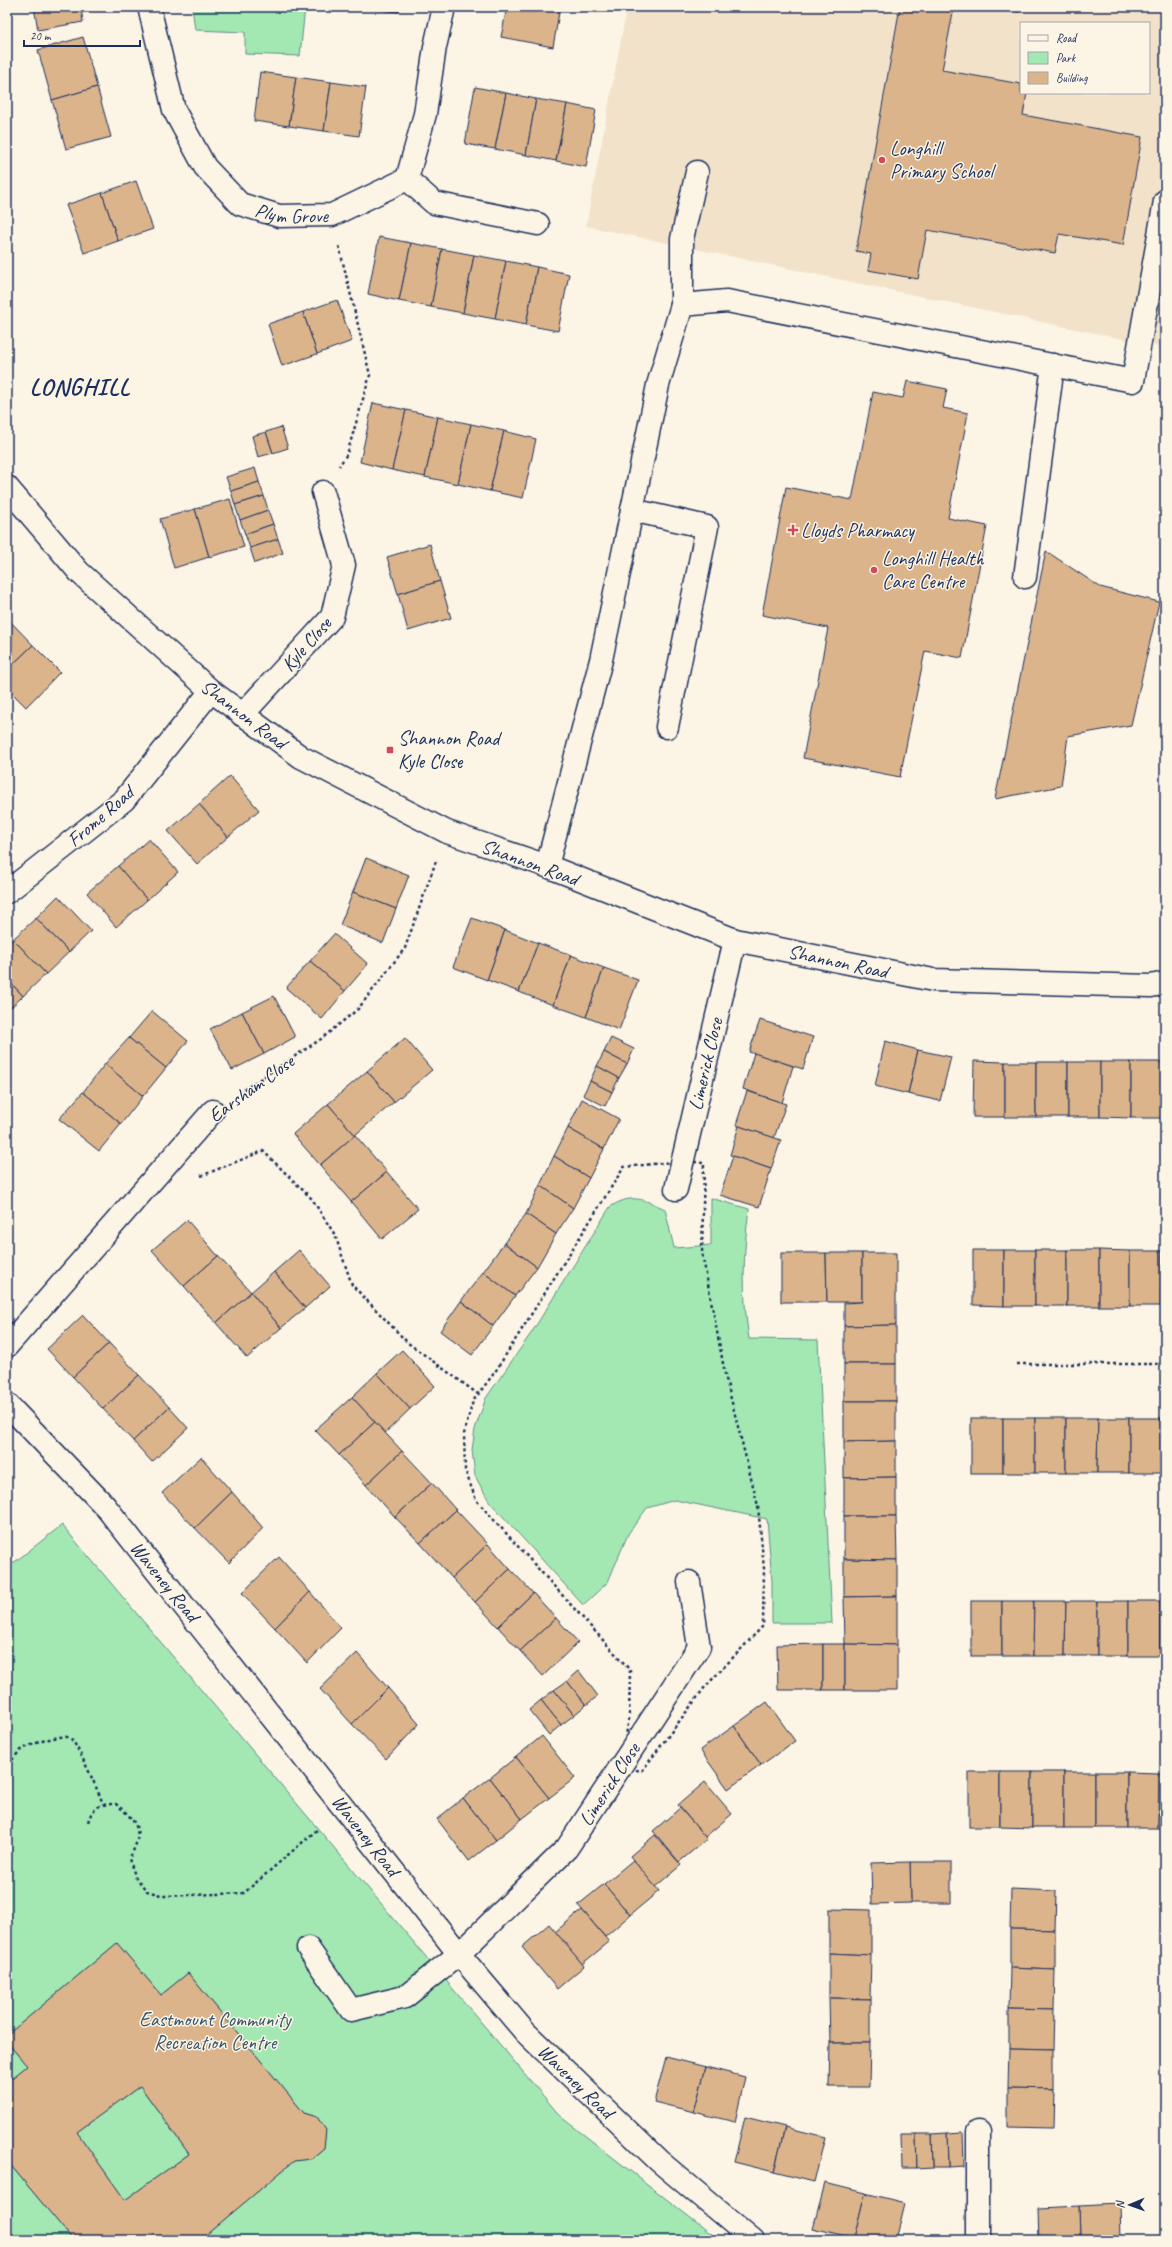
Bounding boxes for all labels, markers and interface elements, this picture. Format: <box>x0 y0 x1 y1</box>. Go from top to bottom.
scale bar <box>24 22 140 48</box>
legend <box>1020 22 1150 94</box>
text: 20 m <box>30 28 52 44</box>
text: Road <box>1056 30 1078 46</box>
text: Park <box>1056 50 1077 66</box>
text: Building <box>1056 70 1088 86</box>
place label: Longhill Primary School <box>890 136 996 184</box>
marker: Longhill Primary School <box>877 155 887 165</box>
street label: Plym Grove <box>252 197 330 229</box>
district label: LONGHILL <box>30 372 131 402</box>
place label: Lloyds Pharmacy <box>801 518 916 543</box>
marker: Lloyds Pharmacy <box>788 525 798 535</box>
place label: Longhill Health Care Centre <box>882 546 985 594</box>
marker: Longhill Health Care Centre <box>869 565 879 575</box>
street label: Kyle Close <box>276 611 338 677</box>
street label: Shannon Road <box>196 674 294 757</box>
place label: Shannon Road Kyle Close <box>398 726 502 774</box>
marker: Shannon Road Kyle Close <box>385 745 395 755</box>
street label: Frome Road <box>62 779 141 852</box>
street label: Shannon Road <box>478 833 585 893</box>
street label: Shannon Road <box>786 939 893 985</box>
street label: Limerick Close <box>683 1014 729 1113</box>
street label: Earsham Close <box>204 1048 300 1128</box>
street label: Waveney Road <box>125 1536 207 1629</box>
street label: Limerick Close <box>573 1737 646 1830</box>
street label: Waveney Road <box>326 1790 407 1883</box>
park label: Eastmount Community Recreation Centre <box>139 2007 293 2055</box>
street label: Waveney Road <box>532 2039 621 2126</box>
north arrow <box>1110 2185 1150 2225</box>
text: N <box>1113 2200 1127 2209</box>

